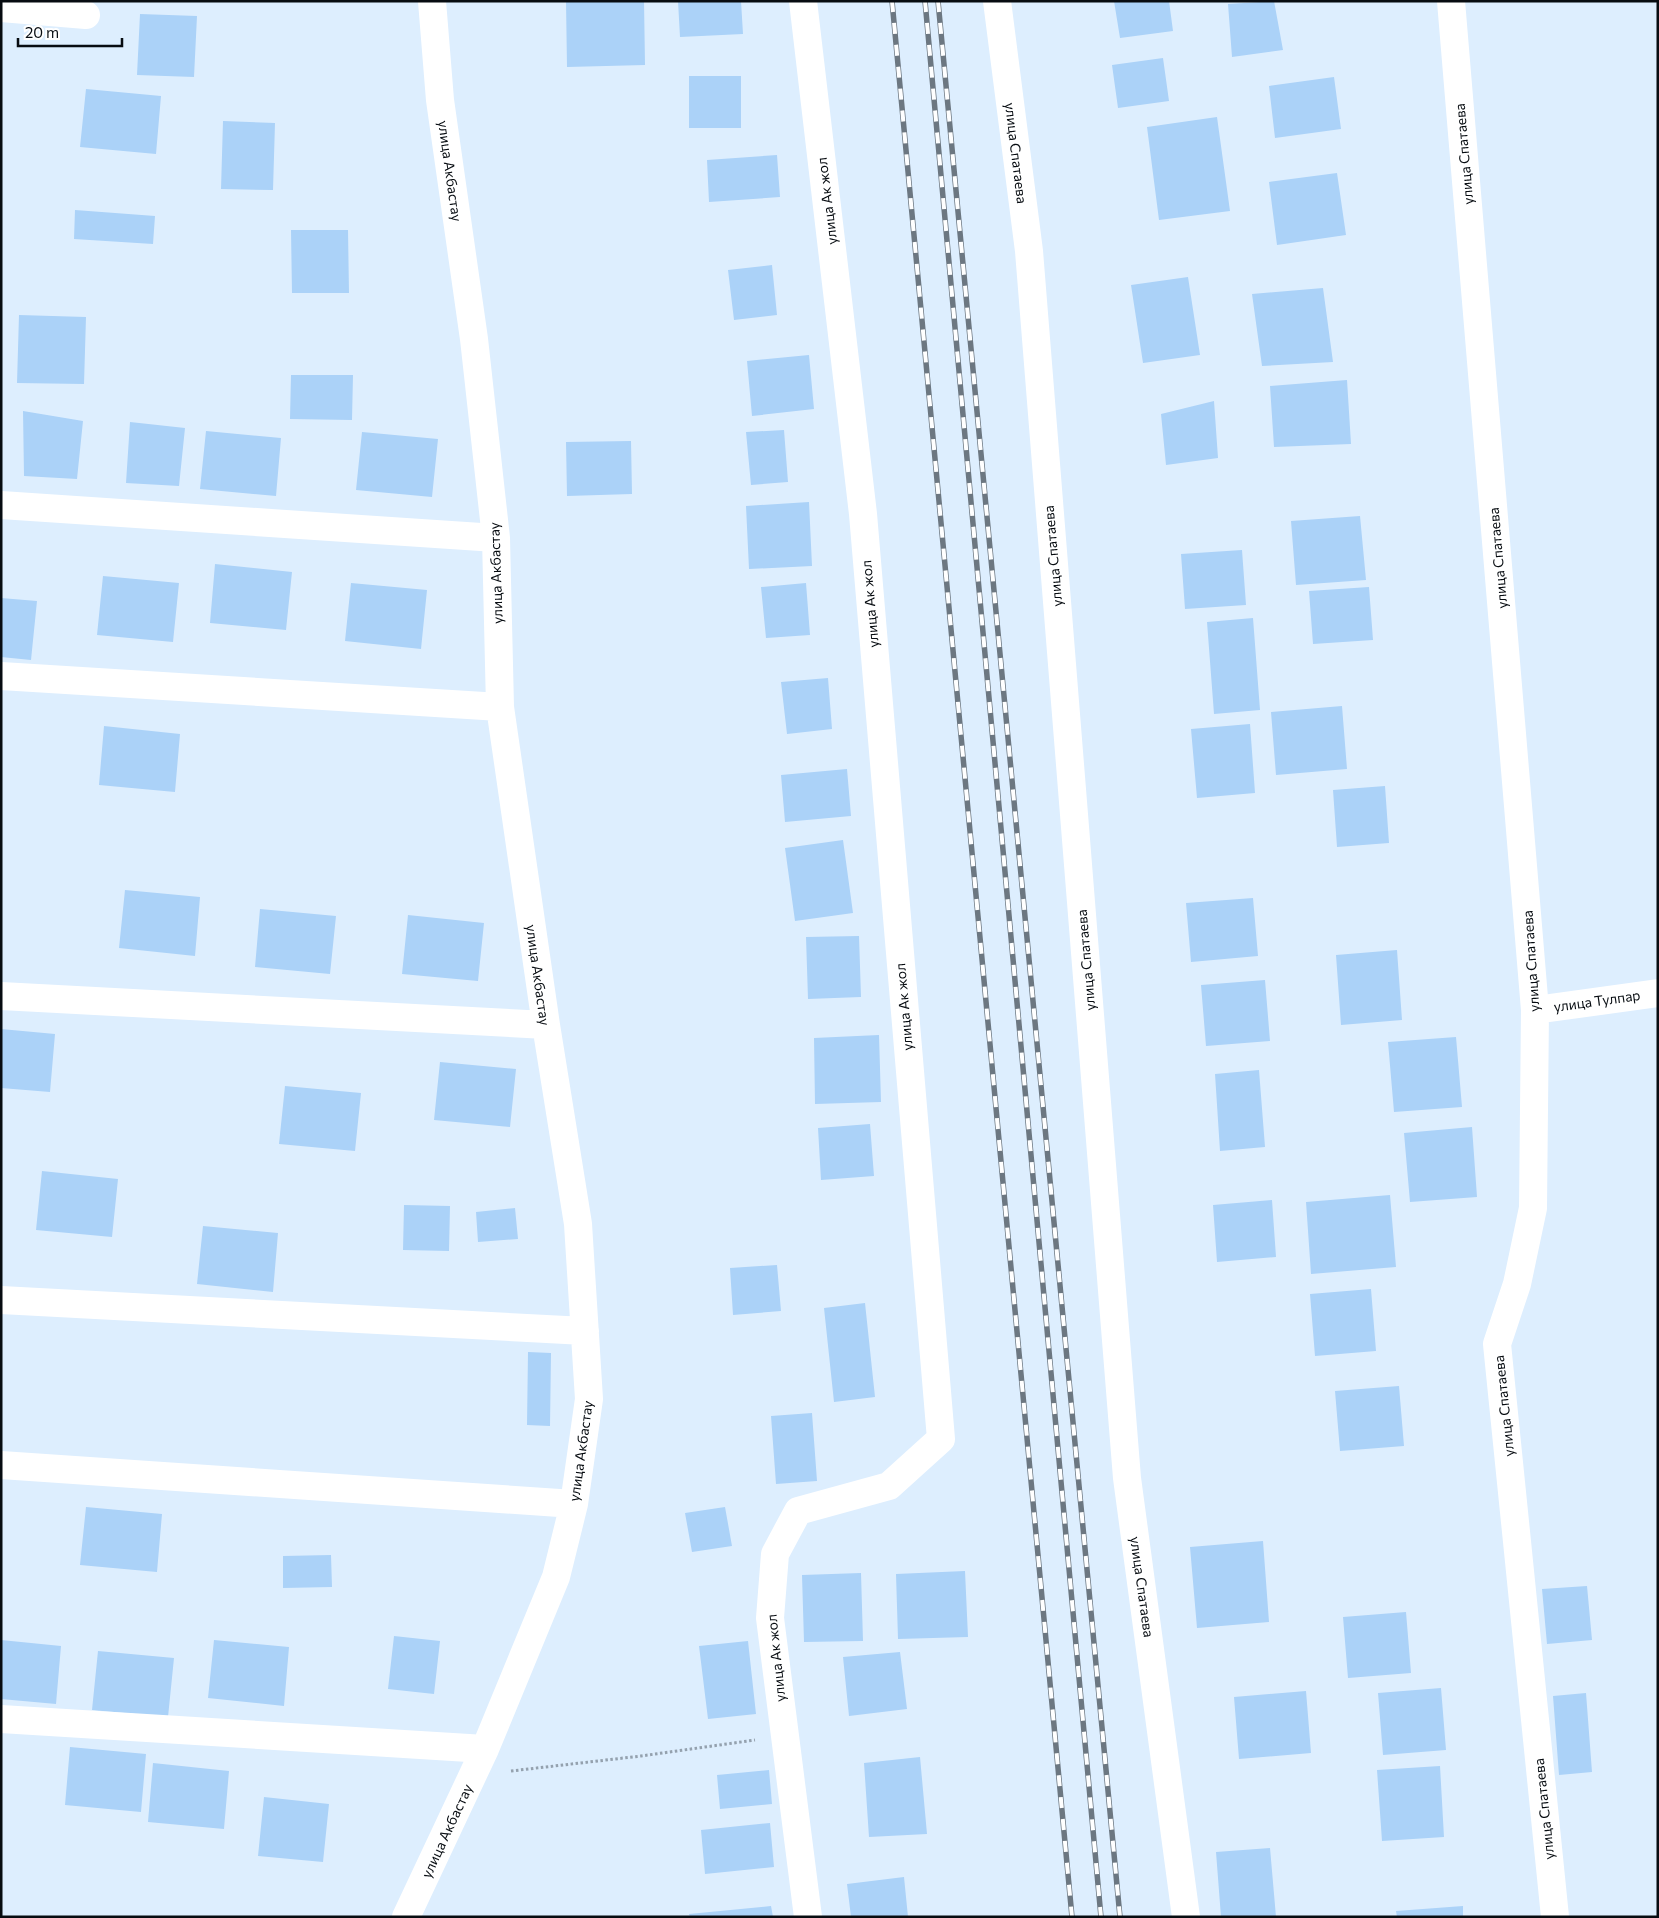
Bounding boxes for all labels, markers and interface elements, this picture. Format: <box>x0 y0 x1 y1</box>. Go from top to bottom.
scale bar <box>18 15 121 47</box>
text: 20 m <box>25 23 59 41</box>
street label: улица Спатаева <box>1002 101 1031 204</box>
street label: улица Спатаева <box>1451 103 1476 205</box>
street label: улица Акбастау <box>435 119 466 222</box>
street label: улица Ак жол <box>813 156 840 246</box>
street label: улица Спатаева <box>1040 505 1065 607</box>
street label: улица Спатаева <box>1485 507 1510 609</box>
street label: улица Акбастау <box>485 522 506 624</box>
street label: улица Ак жол <box>857 559 882 649</box>
street label: улица Спатаева <box>1073 909 1098 1011</box>
street label: улица Спатаева <box>1518 910 1543 1012</box>
street label: улица Акбастау <box>523 923 554 1026</box>
street label: улица Ак жол <box>891 962 916 1052</box>
street label: улица Тулпар <box>1553 986 1641 1015</box>
street label: улица Спатаева <box>1490 1355 1517 1458</box>
street label: улица Акбастау <box>565 1399 596 1502</box>
street label: улица Спатаева <box>1127 1535 1158 1638</box>
street label: улица Ак жол <box>762 1613 789 1703</box>
street label: улица Спатаева <box>1530 1758 1557 1861</box>
street label: улица Акбастау <box>417 1781 476 1880</box>

